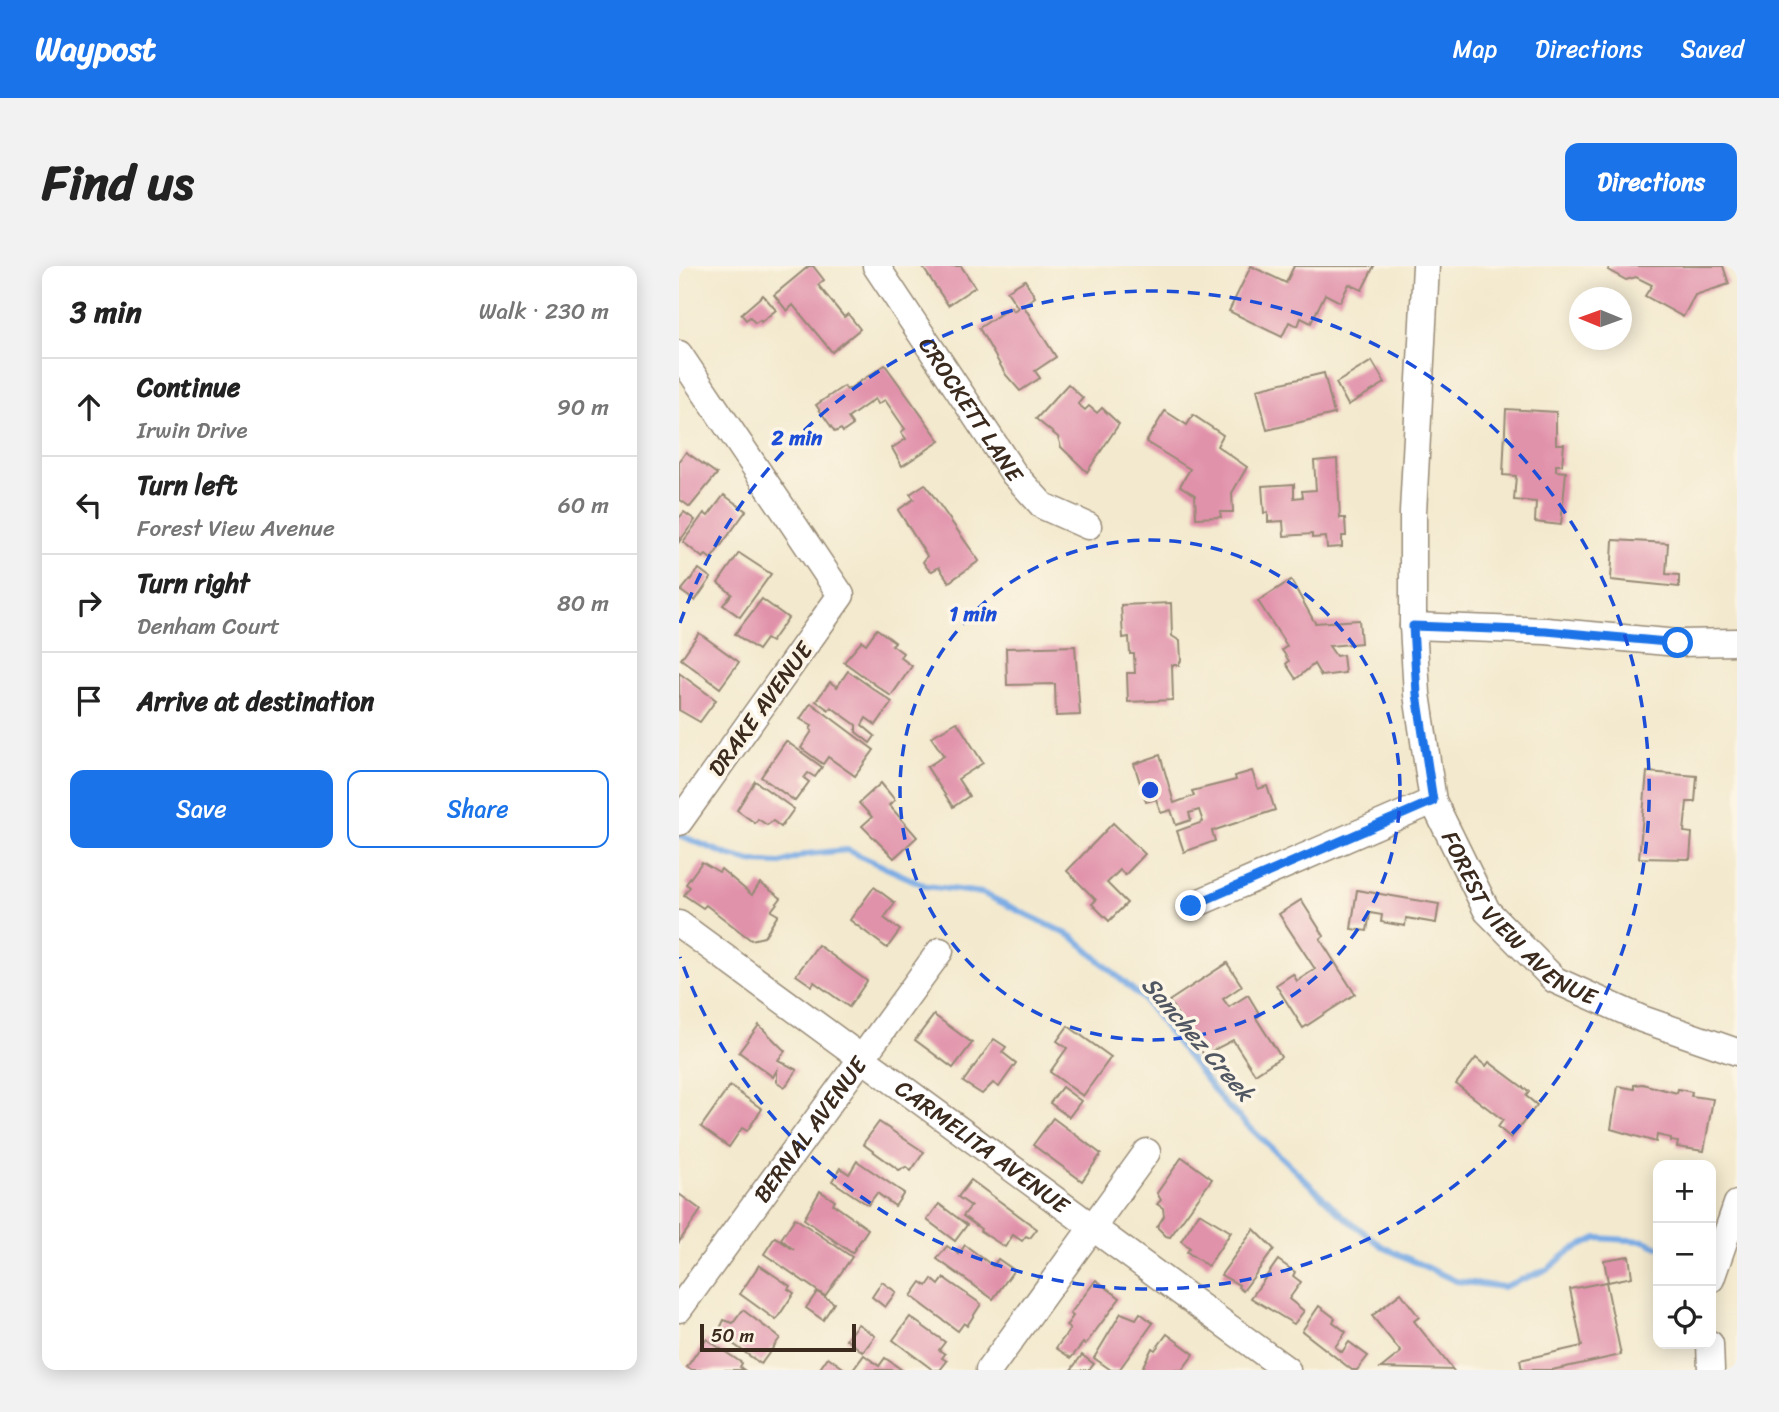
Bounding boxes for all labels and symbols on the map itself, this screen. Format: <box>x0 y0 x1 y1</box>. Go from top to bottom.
north arrow <box>1569 287 1632 350</box>
street label: CROCKETT LANE <box>907 328 1035 492</box>
text: 2 min <box>771 419 823 457</box>
text: 1 min <box>949 595 998 633</box>
route start <box>1662 627 1693 658</box>
street label: DRAKE AVENUE <box>697 632 824 786</box>
centre of rings <box>1138 778 1162 802</box>
street label: FOREST VIEW AVENUE <box>1430 824 1605 1018</box>
route end <box>1175 890 1206 921</box>
water label: Sanchez Creek <box>1131 966 1266 1113</box>
street label: BERNAL AVENUE <box>743 1047 879 1212</box>
street label: CARMELITA AVENUE <box>886 1069 1079 1226</box>
scale bar <box>700 1321 856 1353</box>

